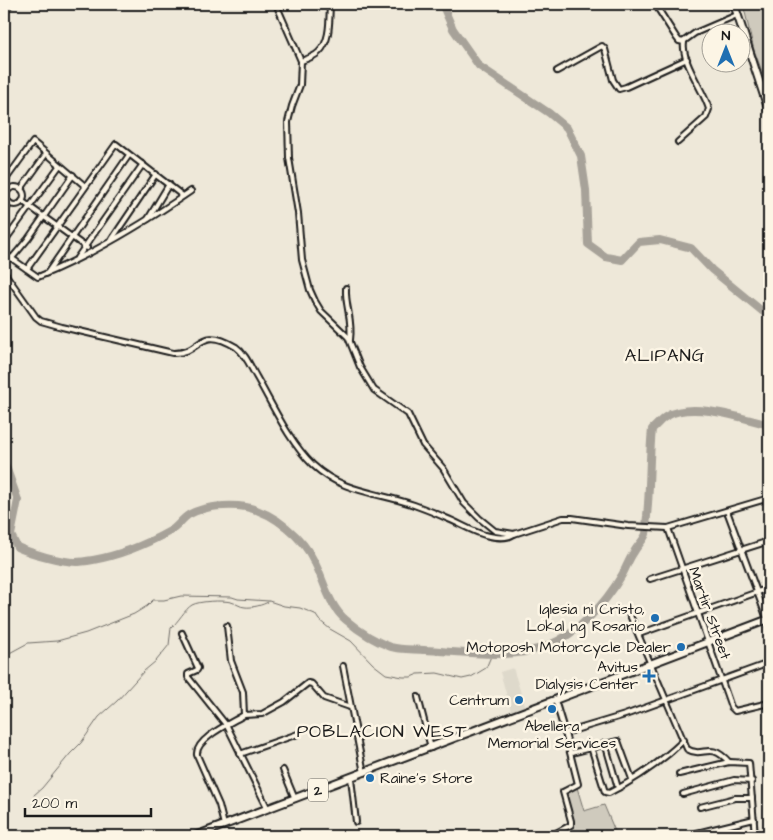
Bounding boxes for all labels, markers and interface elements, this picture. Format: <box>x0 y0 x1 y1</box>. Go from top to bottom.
north arrow <box>700 22 750 72</box>
text: N <box>722 26 731 46</box>
district label: ALIPANG <box>625 343 705 368</box>
street label: Martir Street <box>683 564 736 662</box>
place label: Iglesia ni Cristo, Lokal ng Rosario <box>526 599 646 638</box>
marker: Iglesia ni Cristo, Lokal ng Rosario <box>649 612 661 624</box>
place label: Motoposh Motorcycle Dealer <box>466 637 671 659</box>
marker: Motoposh Motorcycle Dealer <box>675 641 687 653</box>
place label: Avitus Dialysis Center <box>536 657 638 696</box>
marker: Avitus Dialysis Center <box>642 669 656 683</box>
place label: Centrum <box>449 690 509 711</box>
marker: Centrum <box>513 694 525 706</box>
marker: Abellera Memorial Services <box>546 703 558 715</box>
place label: Abellera Memorial Services <box>488 716 617 754</box>
district label: POBLACION WEST <box>297 719 467 744</box>
place label: Raine's Store <box>380 768 473 789</box>
marker: Raine's Store <box>364 772 376 784</box>
road number: 2 <box>308 778 328 802</box>
scale bar <box>25 785 151 817</box>
text: 200 m <box>32 793 78 814</box>

